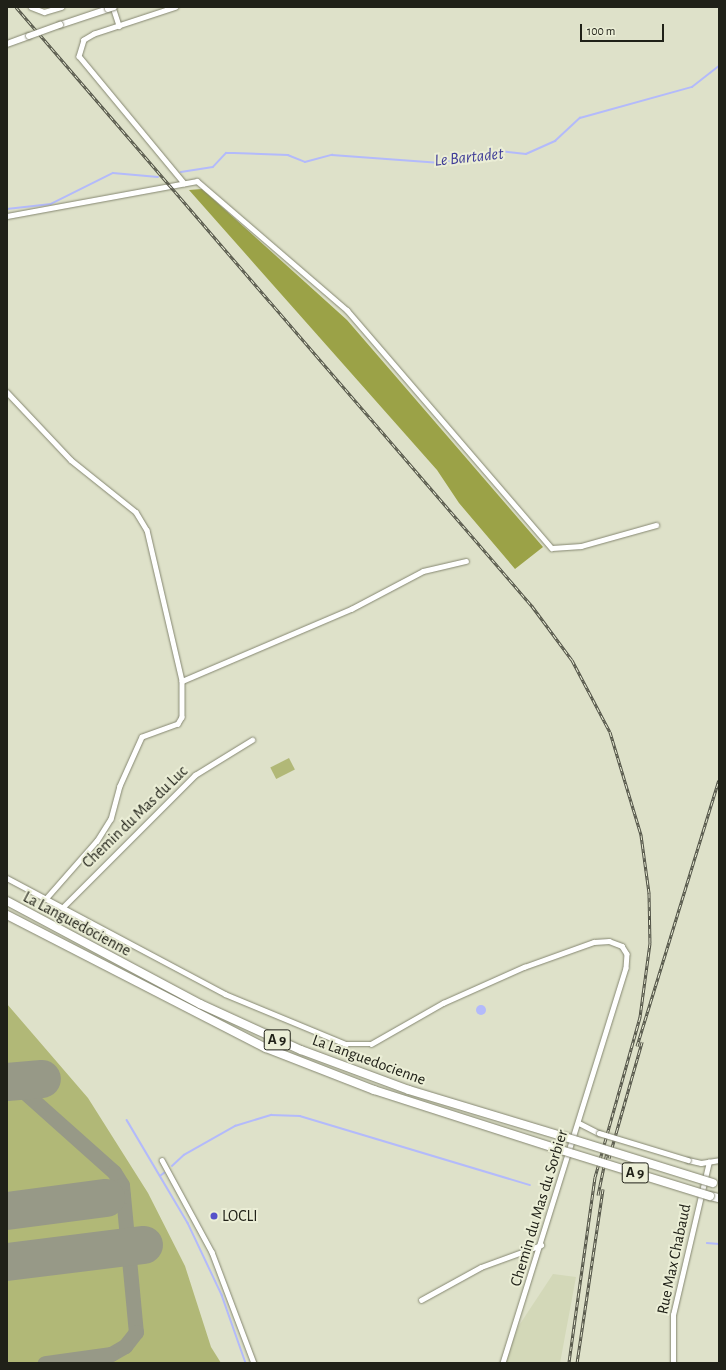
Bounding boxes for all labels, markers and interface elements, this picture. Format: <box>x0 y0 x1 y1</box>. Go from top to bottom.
scale bar <box>582 16 666 42</box>
text: 100 m <box>587 25 615 37</box>
water label: Le Bartadet <box>433 143 505 171</box>
street label: Chemin du Mas du Luc <box>78 762 192 872</box>
street label: La Languedocienne <box>20 887 134 961</box>
road number: A 9 <box>263 1027 291 1053</box>
street label: La Languedocienne <box>310 1031 428 1089</box>
street label: Chemin du Mas du Sorbier <box>506 1127 572 1289</box>
road number: A 9 <box>621 1160 649 1186</box>
street label: Rue Max Chabaud <box>653 1202 695 1316</box>
place label: LOCLI <box>222 1206 258 1226</box>
marker: LOCLI <box>209 1211 219 1221</box>

